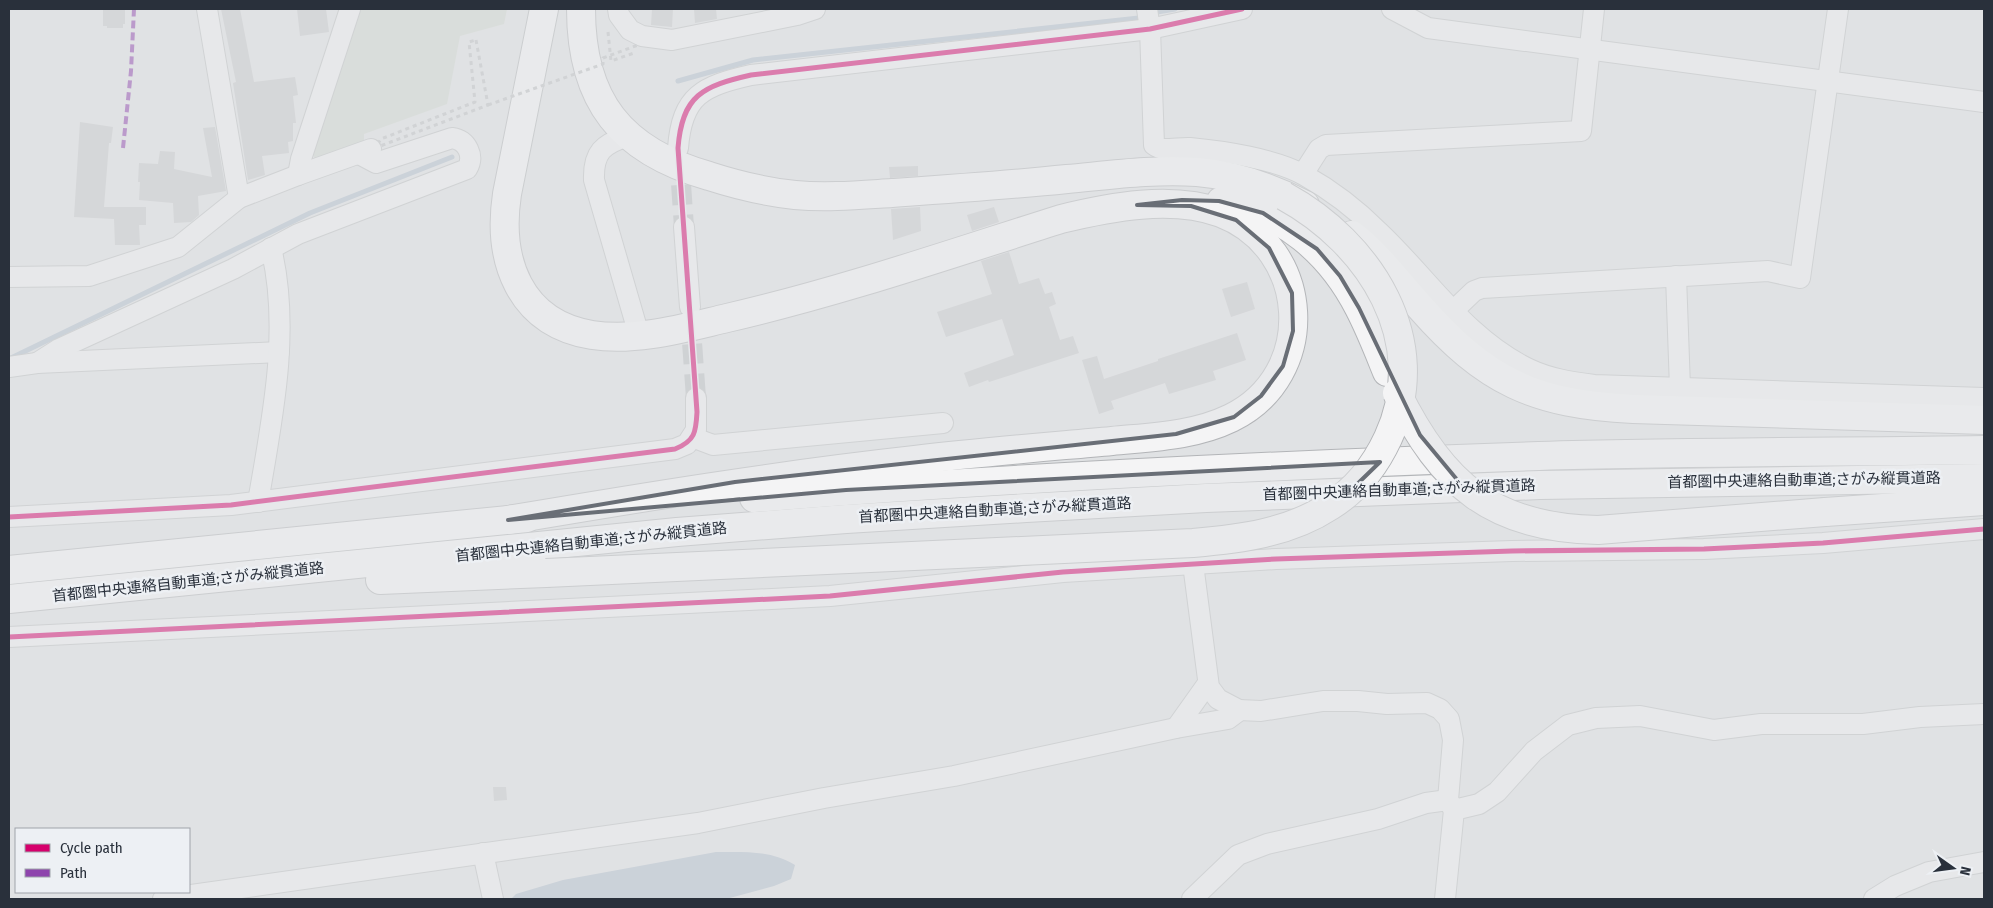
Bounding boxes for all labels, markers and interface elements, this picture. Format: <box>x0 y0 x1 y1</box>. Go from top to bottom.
street label: 首都圏中央連絡自動車道;さがみ縦貫道路 <box>1667 469 1941 491</box>
street label: 首都圏中央連絡自動車道;さがみ縦貫道路 <box>1262 476 1536 504</box>
street label: 首都圏中央連絡自動車道;さがみ縦貫道路 <box>858 494 1132 526</box>
street label: 首都圏中央連絡自動車道;さがみ縦貫道路 <box>454 519 728 565</box>
street label: 首都圏中央連絡自動車道;さがみ縦貫道路 <box>51 559 325 605</box>
legend <box>15 828 190 893</box>
text: Cycle path <box>60 839 123 857</box>
north arrow <box>1928 843 1978 893</box>
text: Path <box>60 864 87 882</box>
text: N <box>1956 865 1974 877</box>

